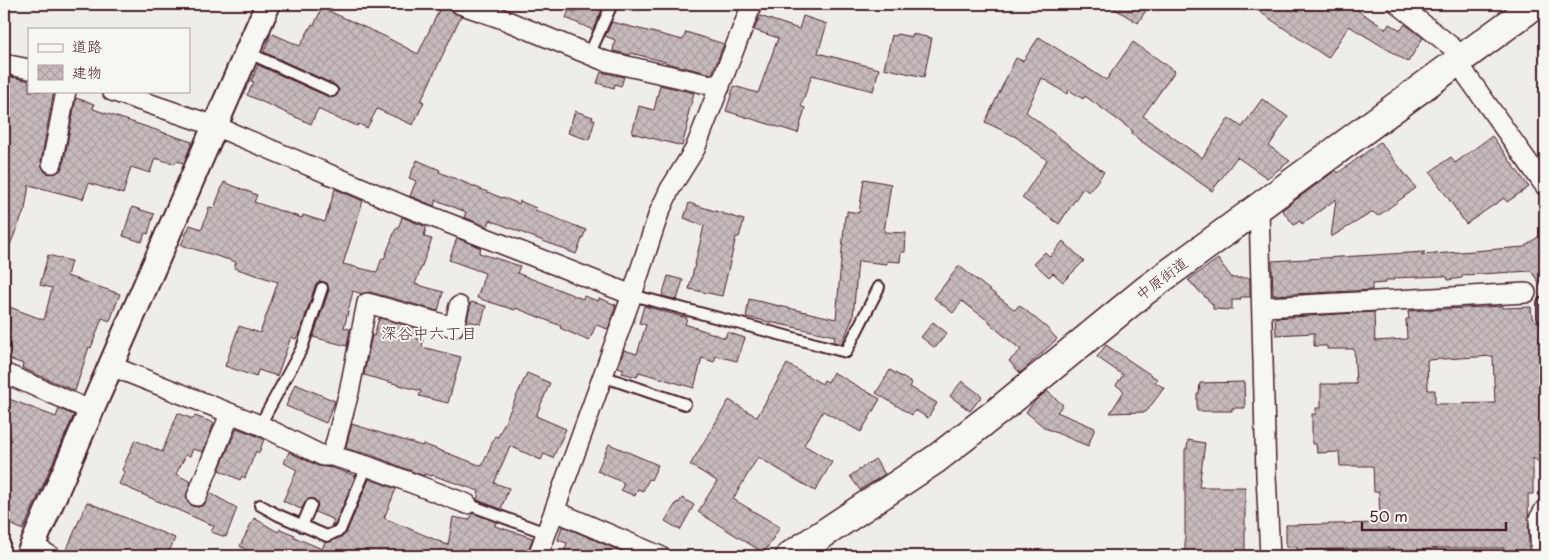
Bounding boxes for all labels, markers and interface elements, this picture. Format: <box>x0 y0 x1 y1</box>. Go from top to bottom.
legend <box>28 28 190 92</box>
text: 道路 <box>72 34 102 57</box>
text: 建物 <box>72 60 102 83</box>
street label: 中原街道 <box>1130 251 1192 305</box>
district label: 深谷中六丁目 <box>381 320 477 344</box>
scale bar <box>1362 500 1505 532</box>
text: 50 m <box>1369 504 1408 527</box>

